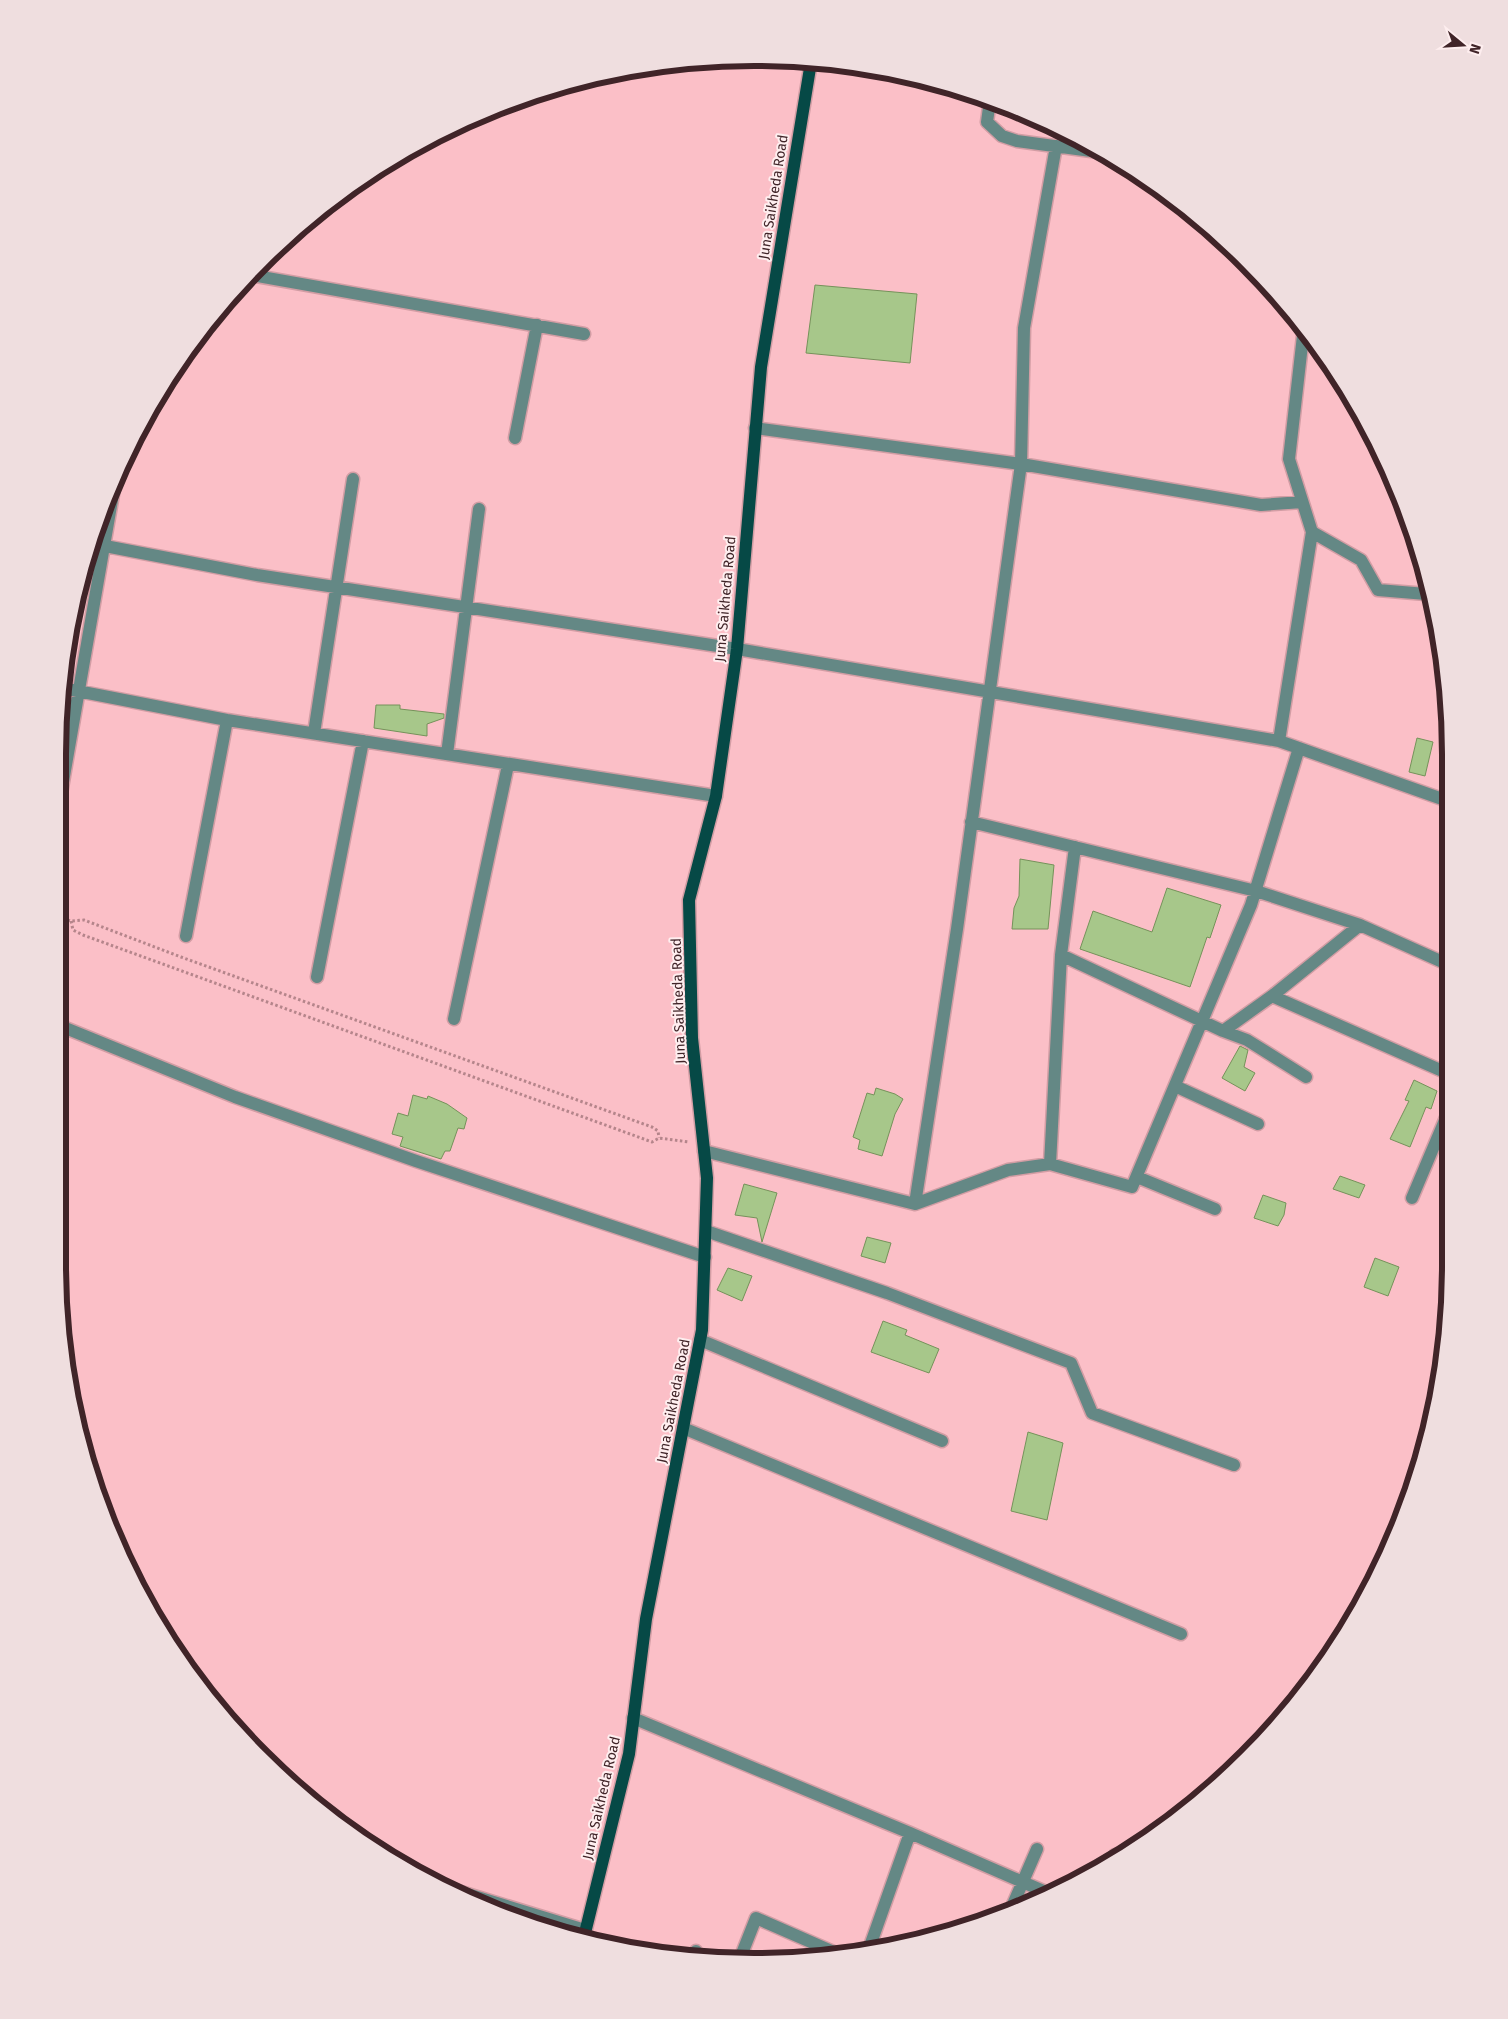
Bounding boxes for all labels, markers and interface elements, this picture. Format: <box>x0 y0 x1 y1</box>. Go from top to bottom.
north arrow <box>1438 20 1488 70</box>
text: N <box>1465 42 1484 56</box>
street label: Juna Saikheda Road <box>755 133 792 261</box>
street label: Juna Saikheda Road <box>712 535 739 663</box>
street label: Juna Saikheda Road <box>668 938 689 1064</box>
street label: Juna Saikheda Road <box>653 1338 694 1465</box>
street label: Juna Saikheda Road <box>579 1735 624 1861</box>

